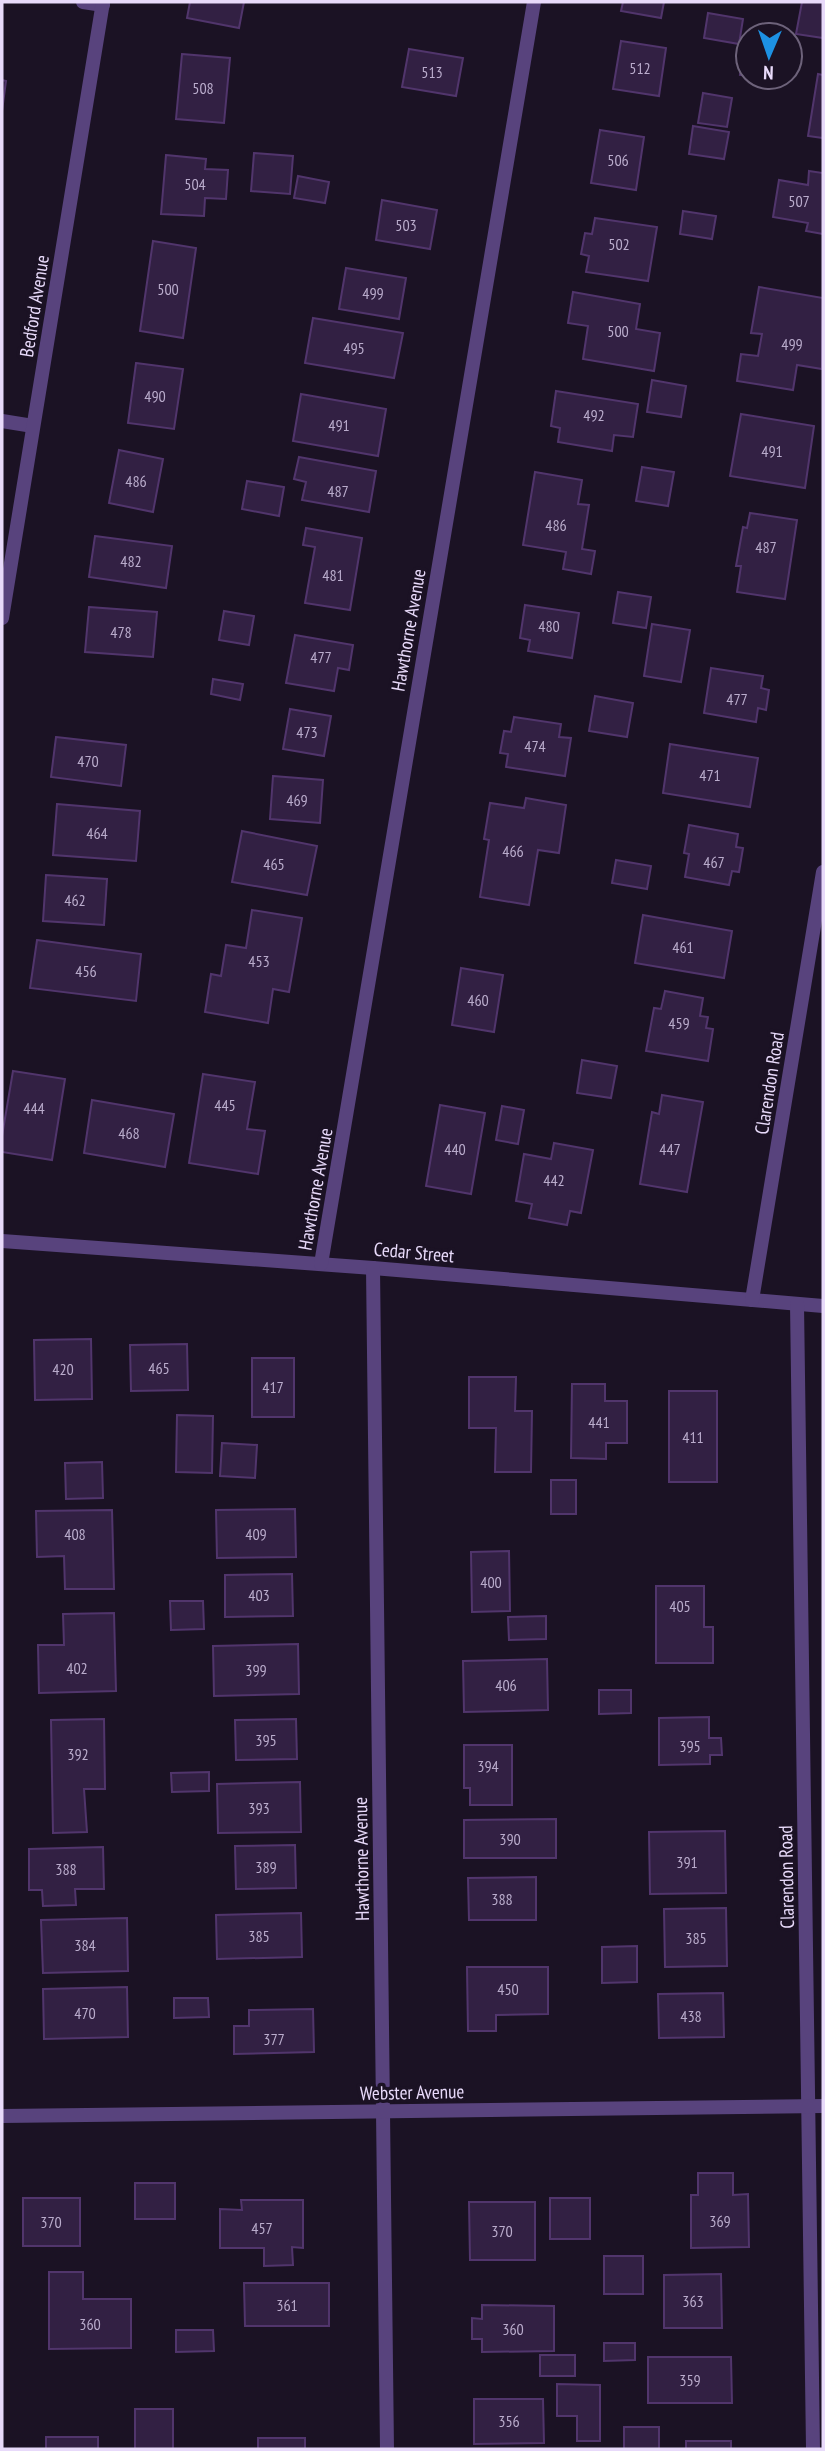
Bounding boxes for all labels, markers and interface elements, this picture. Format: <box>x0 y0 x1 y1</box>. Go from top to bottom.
north arrow <box>734 21 804 91</box>
house number: 512 <box>629 58 651 78</box>
text: N <box>763 61 774 85</box>
house number: 513 <box>421 62 443 82</box>
house number: 508 <box>192 78 214 98</box>
house number: 506 <box>607 150 629 170</box>
house number: 504 <box>184 174 206 194</box>
house number: 507 <box>788 191 810 211</box>
house number: 503 <box>395 215 417 235</box>
house number: 502 <box>608 234 630 254</box>
street label: Bedford Avenue <box>14 253 54 359</box>
house number: 500 <box>157 279 179 299</box>
house number: 499 <box>362 283 384 303</box>
house number: 500 <box>607 321 629 341</box>
house number: 499 <box>781 334 803 354</box>
house number: 495 <box>343 338 365 358</box>
house number: 490 <box>144 386 166 406</box>
house number: 492 <box>583 405 605 425</box>
house number: 491 <box>328 415 350 435</box>
house number: 491 <box>761 441 783 461</box>
house number: 486 <box>125 471 147 491</box>
house number: 487 <box>327 481 349 501</box>
house number: 486 <box>545 515 567 535</box>
house number: 487 <box>755 537 777 557</box>
house number: 482 <box>120 551 142 571</box>
house number: 481 <box>322 565 344 585</box>
street label: Hawthorne Avenue <box>385 567 431 693</box>
house number: 480 <box>538 616 560 636</box>
house number: 478 <box>110 622 132 642</box>
house number: 477 <box>310 647 332 667</box>
house number: 477 <box>726 689 748 709</box>
house number: 473 <box>296 722 318 742</box>
house number: 474 <box>524 736 546 756</box>
house number: 470 <box>77 751 99 771</box>
house number: 471 <box>699 765 721 785</box>
house number: 469 <box>286 790 308 810</box>
house number: 464 <box>86 823 108 843</box>
house number: 466 <box>502 841 524 861</box>
house number: 467 <box>703 852 725 872</box>
house number: 465 <box>263 854 285 874</box>
house number: 462 <box>64 890 86 910</box>
house number: 461 <box>672 937 694 957</box>
house number: 453 <box>248 951 270 971</box>
house number: 456 <box>75 961 97 981</box>
house number: 460 <box>467 990 489 1010</box>
house number: 459 <box>668 1013 690 1033</box>
street label: Clarendon Road <box>749 1030 789 1136</box>
house number: 445 <box>214 1095 236 1115</box>
house number: 444 <box>23 1098 45 1118</box>
house number: 468 <box>118 1123 140 1143</box>
street label: Hawthorne Avenue <box>292 1126 338 1252</box>
house number: 440 <box>444 1139 466 1159</box>
house number: 447 <box>659 1139 681 1159</box>
house number: 442 <box>543 1170 565 1190</box>
street label: Cedar Street <box>373 1237 456 1268</box>
house number: 465 <box>148 1358 170 1378</box>
house number: 420 <box>52 1359 74 1379</box>
house number: 417 <box>262 1377 284 1397</box>
house number: 441 <box>588 1412 610 1432</box>
house number: 411 <box>682 1427 704 1447</box>
house number: 408 <box>64 1524 86 1544</box>
house number: 409 <box>245 1524 267 1544</box>
house number: 400 <box>480 1572 502 1592</box>
house number: 403 <box>248 1585 270 1605</box>
house number: 405 <box>669 1596 691 1616</box>
house number: 402 <box>66 1658 88 1678</box>
house number: 399 <box>245 1660 267 1680</box>
house number: 406 <box>495 1675 517 1695</box>
house number: 395 <box>255 1730 277 1750</box>
house number: 395 <box>679 1736 701 1756</box>
house number: 392 <box>67 1744 89 1764</box>
house number: 394 <box>477 1756 499 1776</box>
street label: Hawthorne Avenue <box>348 1797 374 1921</box>
house number: 393 <box>248 1798 270 1818</box>
street label: Clarendon Road <box>773 1825 799 1929</box>
house number: 390 <box>499 1829 521 1849</box>
house number: 391 <box>676 1852 698 1872</box>
house number: 389 <box>255 1857 277 1877</box>
house number: 388 <box>55 1859 77 1879</box>
house number: 388 <box>491 1889 513 1909</box>
house number: 385 <box>248 1926 270 1946</box>
house number: 385 <box>685 1928 707 1948</box>
house number: 384 <box>74 1935 96 1955</box>
house number: 450 <box>497 1979 519 1999</box>
house number: 470 <box>74 2003 96 2023</box>
house number: 438 <box>680 2006 702 2026</box>
house number: 377 <box>263 2029 285 2049</box>
street label: Webster Avenue <box>360 2079 464 2105</box>
house number: 369 <box>709 2211 731 2231</box>
house number: 370 <box>40 2212 62 2232</box>
house number: 457 <box>251 2218 273 2238</box>
house number: 370 <box>491 2221 513 2241</box>
house number: 363 <box>682 2291 704 2311</box>
house number: 361 <box>276 2295 298 2315</box>
house number: 360 <box>79 2314 101 2334</box>
house number: 360 <box>502 2319 524 2339</box>
house number: 359 <box>679 2370 701 2390</box>
house number: 356 <box>498 2411 520 2431</box>

